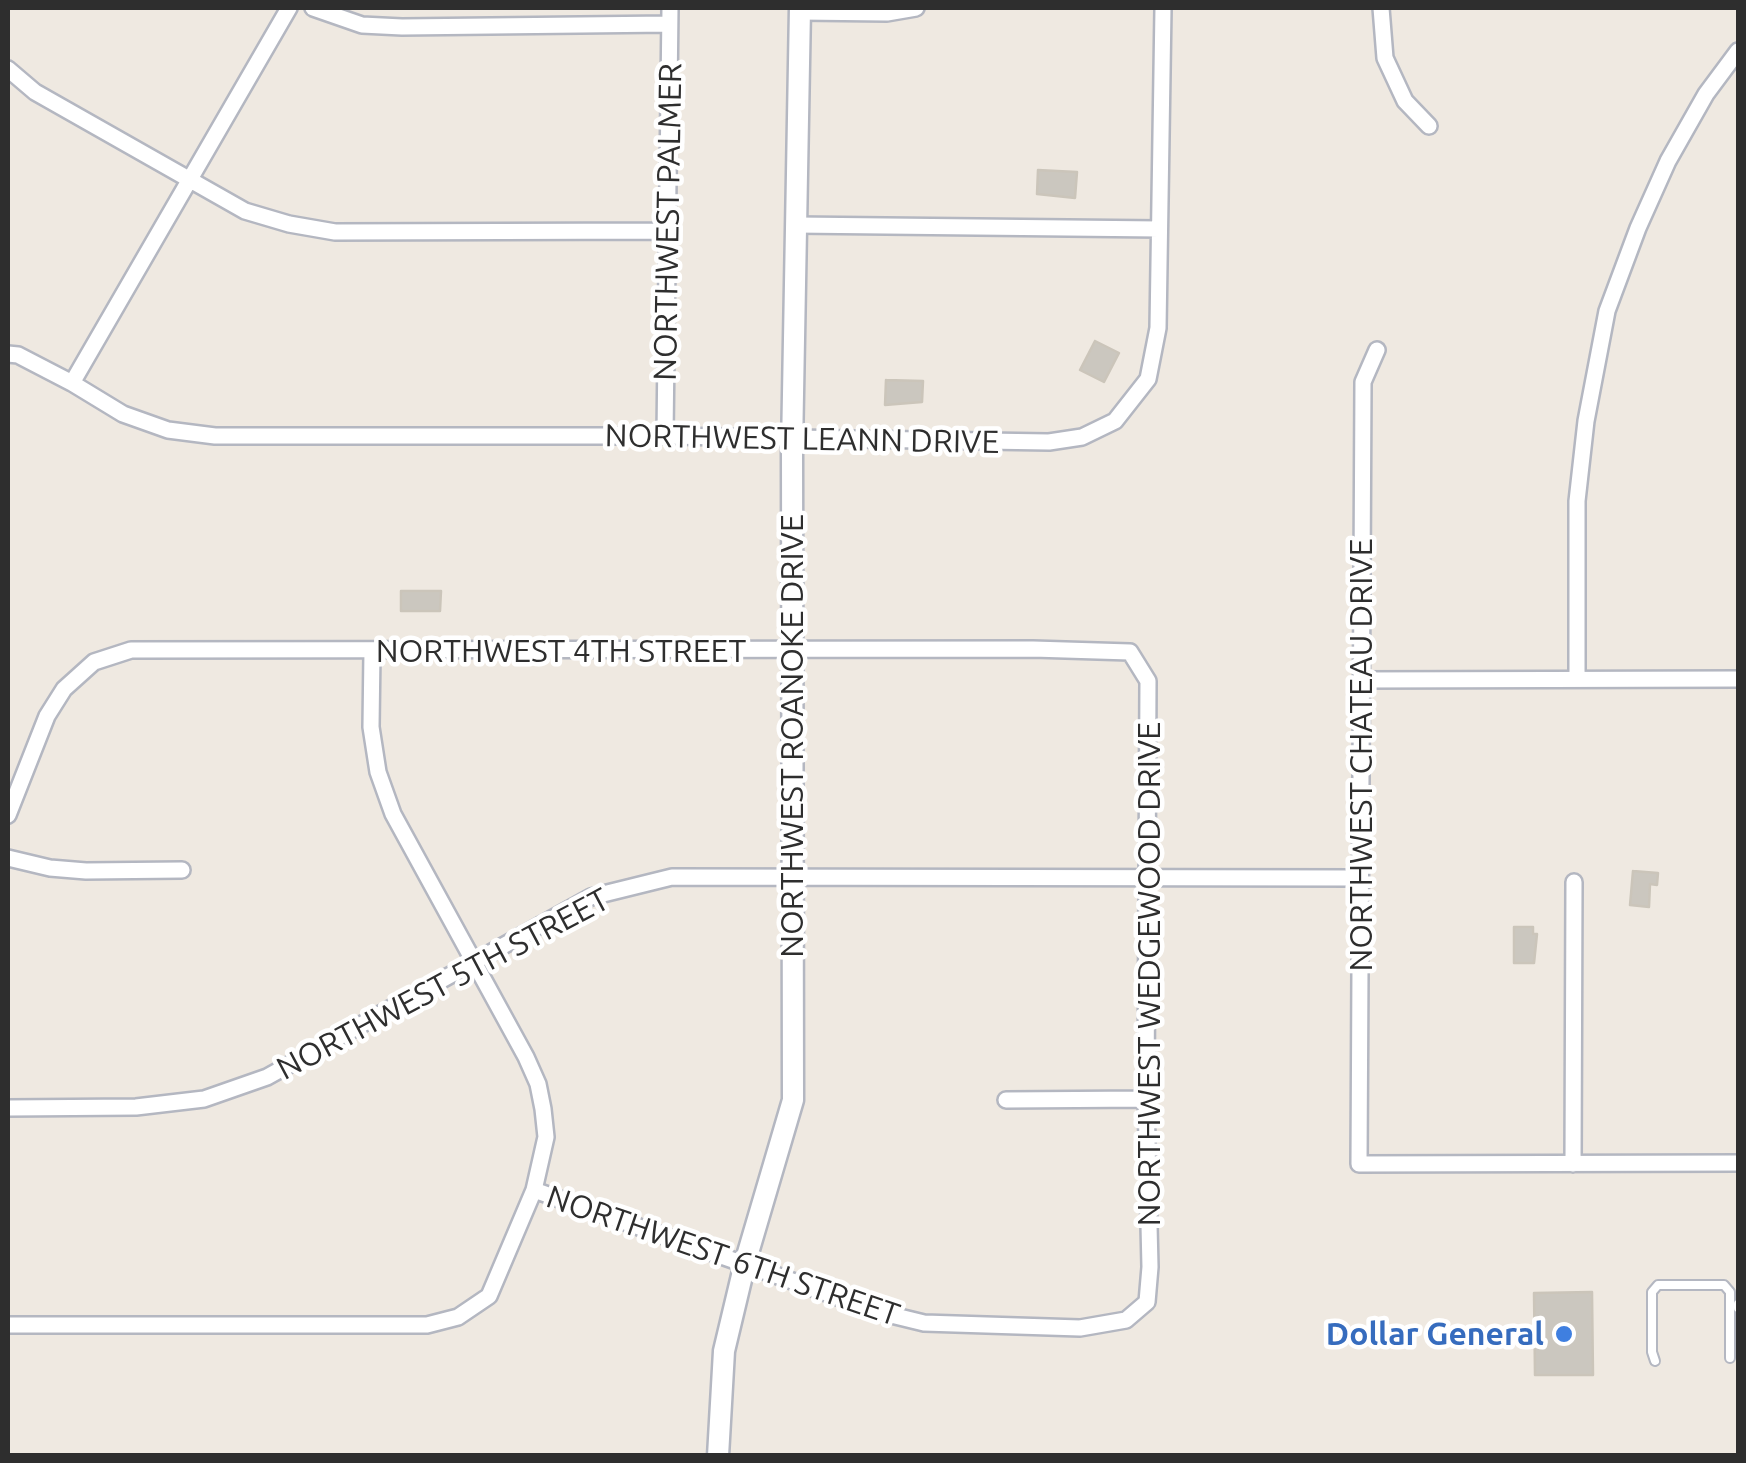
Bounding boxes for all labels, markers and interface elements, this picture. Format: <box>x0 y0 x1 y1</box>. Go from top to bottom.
street label: NORTHWEST PALMER <box>646 63 690 381</box>
street label: NORTHWEST LEANN DRIVE <box>604 416 1000 462</box>
street label: NORTHWEST ROANOKE DRIVE <box>773 514 811 958</box>
street label: NORTHWEST CHATEAU DRIVE <box>1342 538 1380 972</box>
street label: NORTHWEST 4TH STREET <box>376 632 746 670</box>
street label: NORTHWEST WEDGEWOOD DRIVE <box>1130 722 1168 1226</box>
street label: NORTHWEST 5TH STREET <box>270 880 616 1088</box>
street label: NORTHWEST 6TH STREET <box>542 1178 904 1334</box>
place label: Dollar General <box>1326 1315 1544 1353</box>
marker: Dollar General <box>1553 1323 1575 1345</box>

